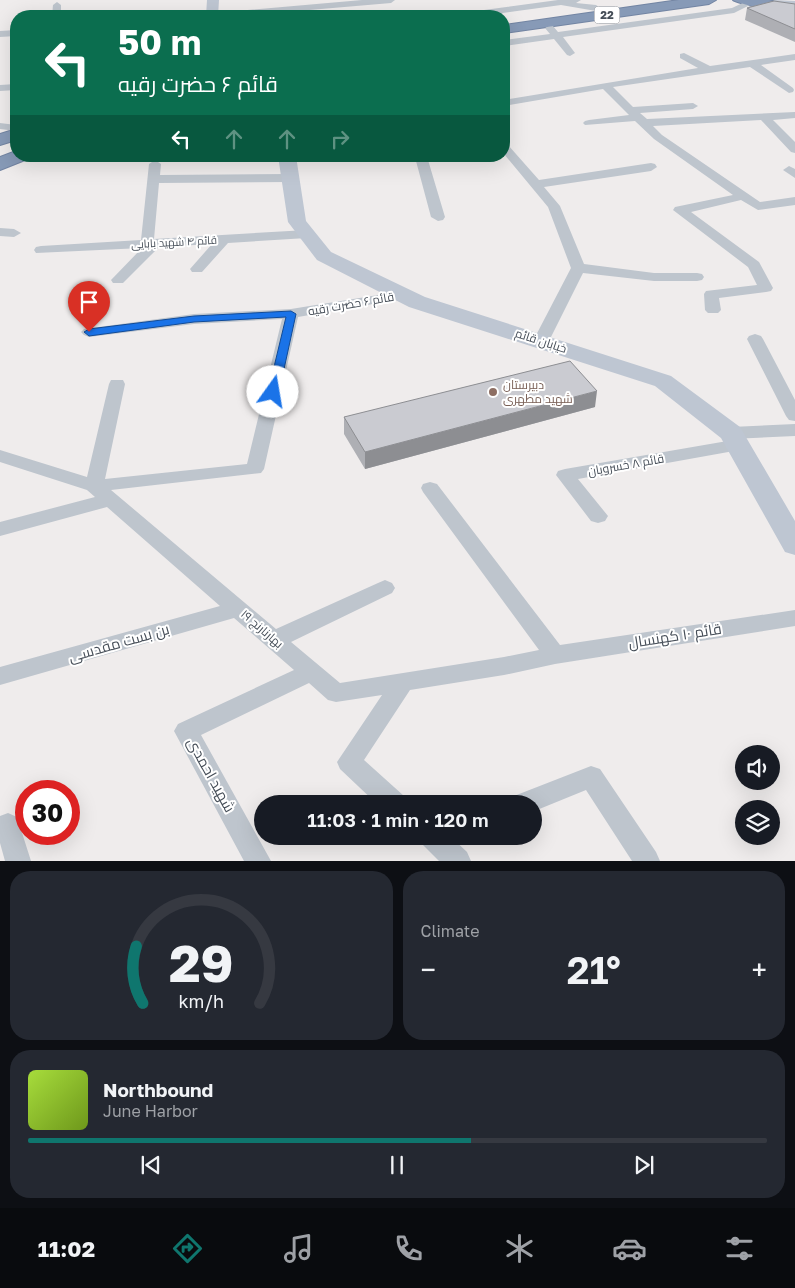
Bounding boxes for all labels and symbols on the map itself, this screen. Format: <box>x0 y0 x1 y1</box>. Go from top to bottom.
road number: 22 <box>594 6 620 24</box>
street label: قائم ۴ شهید بابایی <box>131 233 217 252</box>
pin <box>68 281 110 332</box>
street label: قائم ۶ حضرت رقیه <box>307 289 395 319</box>
street label: خیابان قائم <box>513 325 569 357</box>
position arrow <box>246 365 298 417</box>
place label: دبیرستان شهید مطهری <box>503 377 573 406</box>
marker: دبیرستان شهید مطهری <box>487 386 499 398</box>
street label: قائم ۸ خسرویان <box>587 450 665 480</box>
street label: بهارنارنج ۱۹ <box>237 606 287 652</box>
street label: بن بست مقدسی <box>66 619 172 667</box>
street label: قائم ۱۰ کهنسال <box>627 619 723 653</box>
street label: شهید احمدی <box>182 734 240 816</box>
speed limit sign: 30 <box>15 780 80 845</box>

